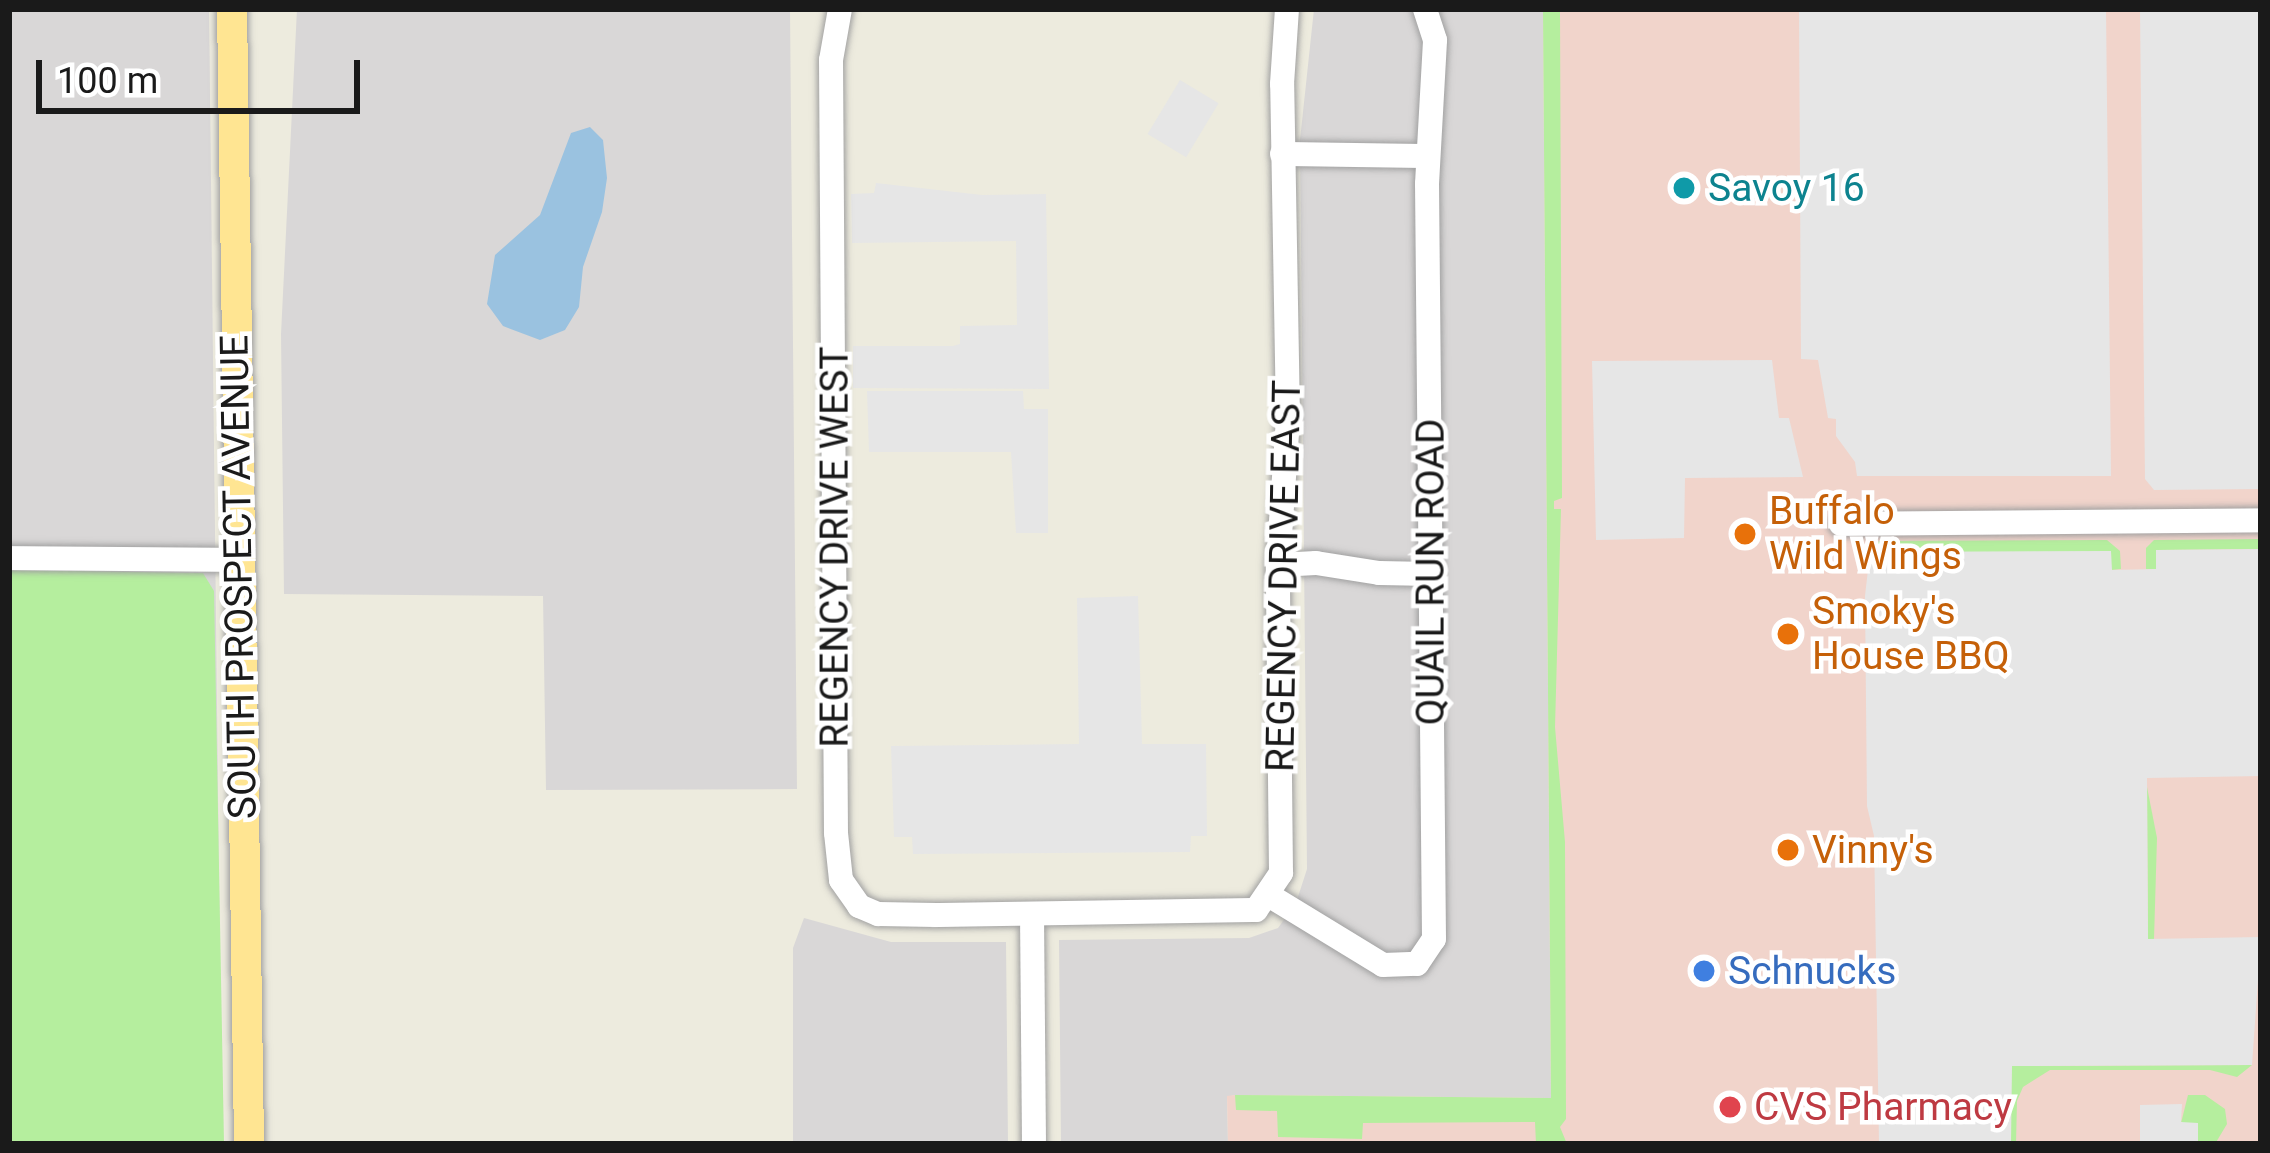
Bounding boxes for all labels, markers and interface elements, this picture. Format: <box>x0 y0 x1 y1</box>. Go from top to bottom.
scale bar <box>42 36 366 110</box>
text: 100 m <box>57 60 158 102</box>
place label: Savoy 16 <box>1708 165 1865 211</box>
marker: Savoy 16 <box>1671 175 1697 201</box>
street label: SOUTH PROSPECT AVENUE <box>211 334 267 820</box>
street label: REGENCY DRIVE WEST <box>812 346 858 748</box>
street label: REGENCY DRIVE EAST <box>1257 380 1311 772</box>
street label: QUAIL RUN ROAD <box>1408 419 1454 725</box>
place label: Buffalo Wild Wings <box>1769 489 1962 580</box>
marker: Buffalo Wild Wings <box>1732 521 1758 547</box>
place label: Smoky's House BBQ <box>1812 589 2009 680</box>
marker: Smoky's House BBQ <box>1775 621 1801 647</box>
place label: Vinny's <box>1812 827 1934 873</box>
marker: Vinny's <box>1775 837 1801 863</box>
place label: Schnucks <box>1728 948 1896 994</box>
marker: Schnucks <box>1691 958 1717 984</box>
place label: CVS Pharmacy <box>1754 1084 2012 1130</box>
marker: CVS Pharmacy <box>1717 1094 1743 1120</box>

